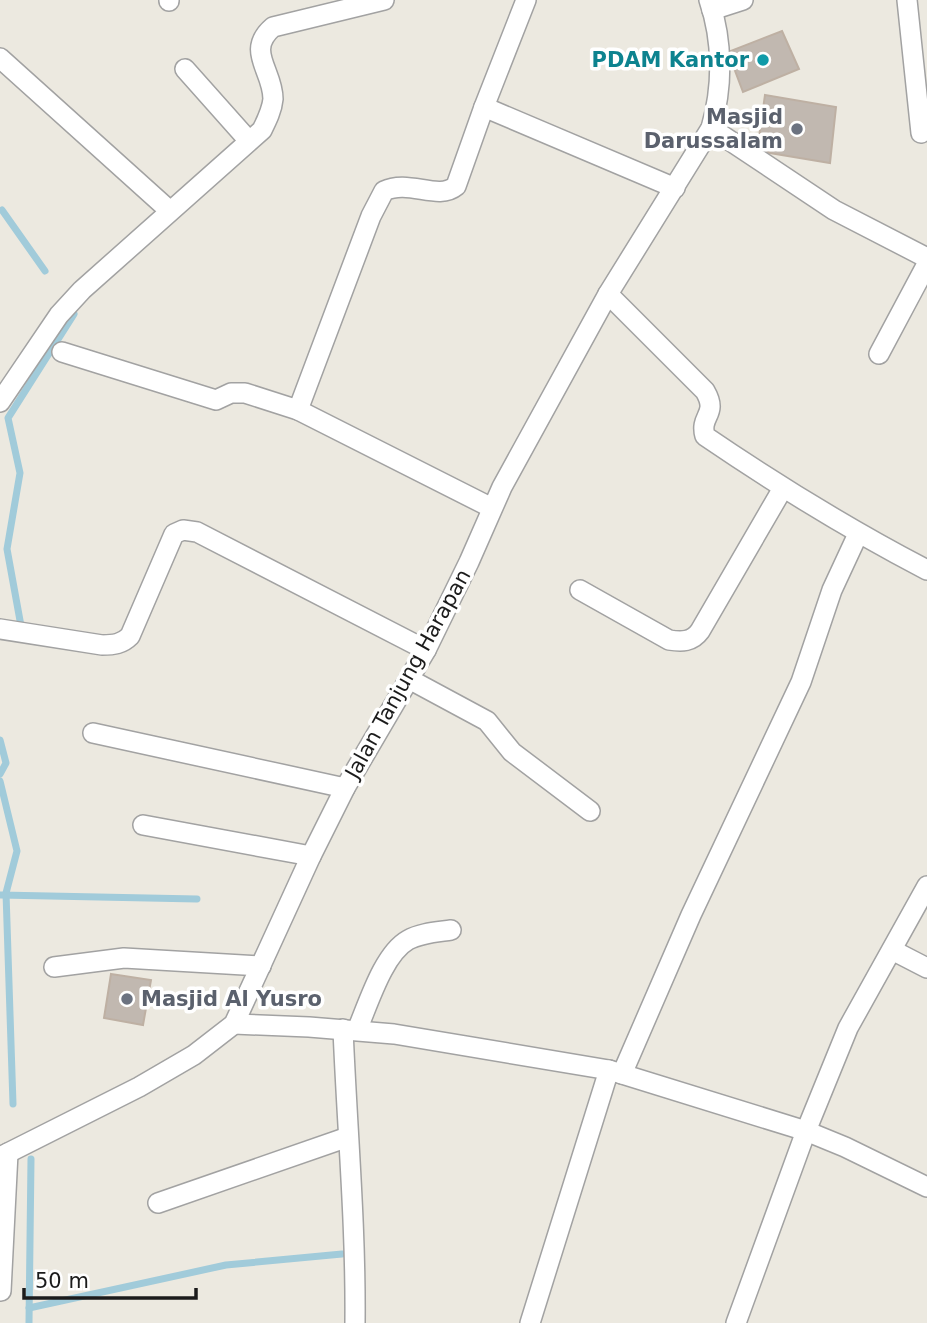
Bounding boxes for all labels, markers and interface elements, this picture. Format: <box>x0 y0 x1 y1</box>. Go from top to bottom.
place label: PDAM Kantor <box>592 48 750 72</box>
marker: PDAM Kantor <box>755 52 771 68</box>
place label: Masjid Darussalam <box>644 105 783 153</box>
marker: Masjid Darussalam <box>789 121 805 137</box>
street label: Jalan Tanjung Harapan <box>339 565 476 785</box>
place label: Masjid Al Yusro <box>141 987 322 1011</box>
marker: Masjid Al Yusro <box>119 991 135 1007</box>
scale bar <box>24 1256 196 1300</box>
text: 50 m <box>35 1269 89 1293</box>

